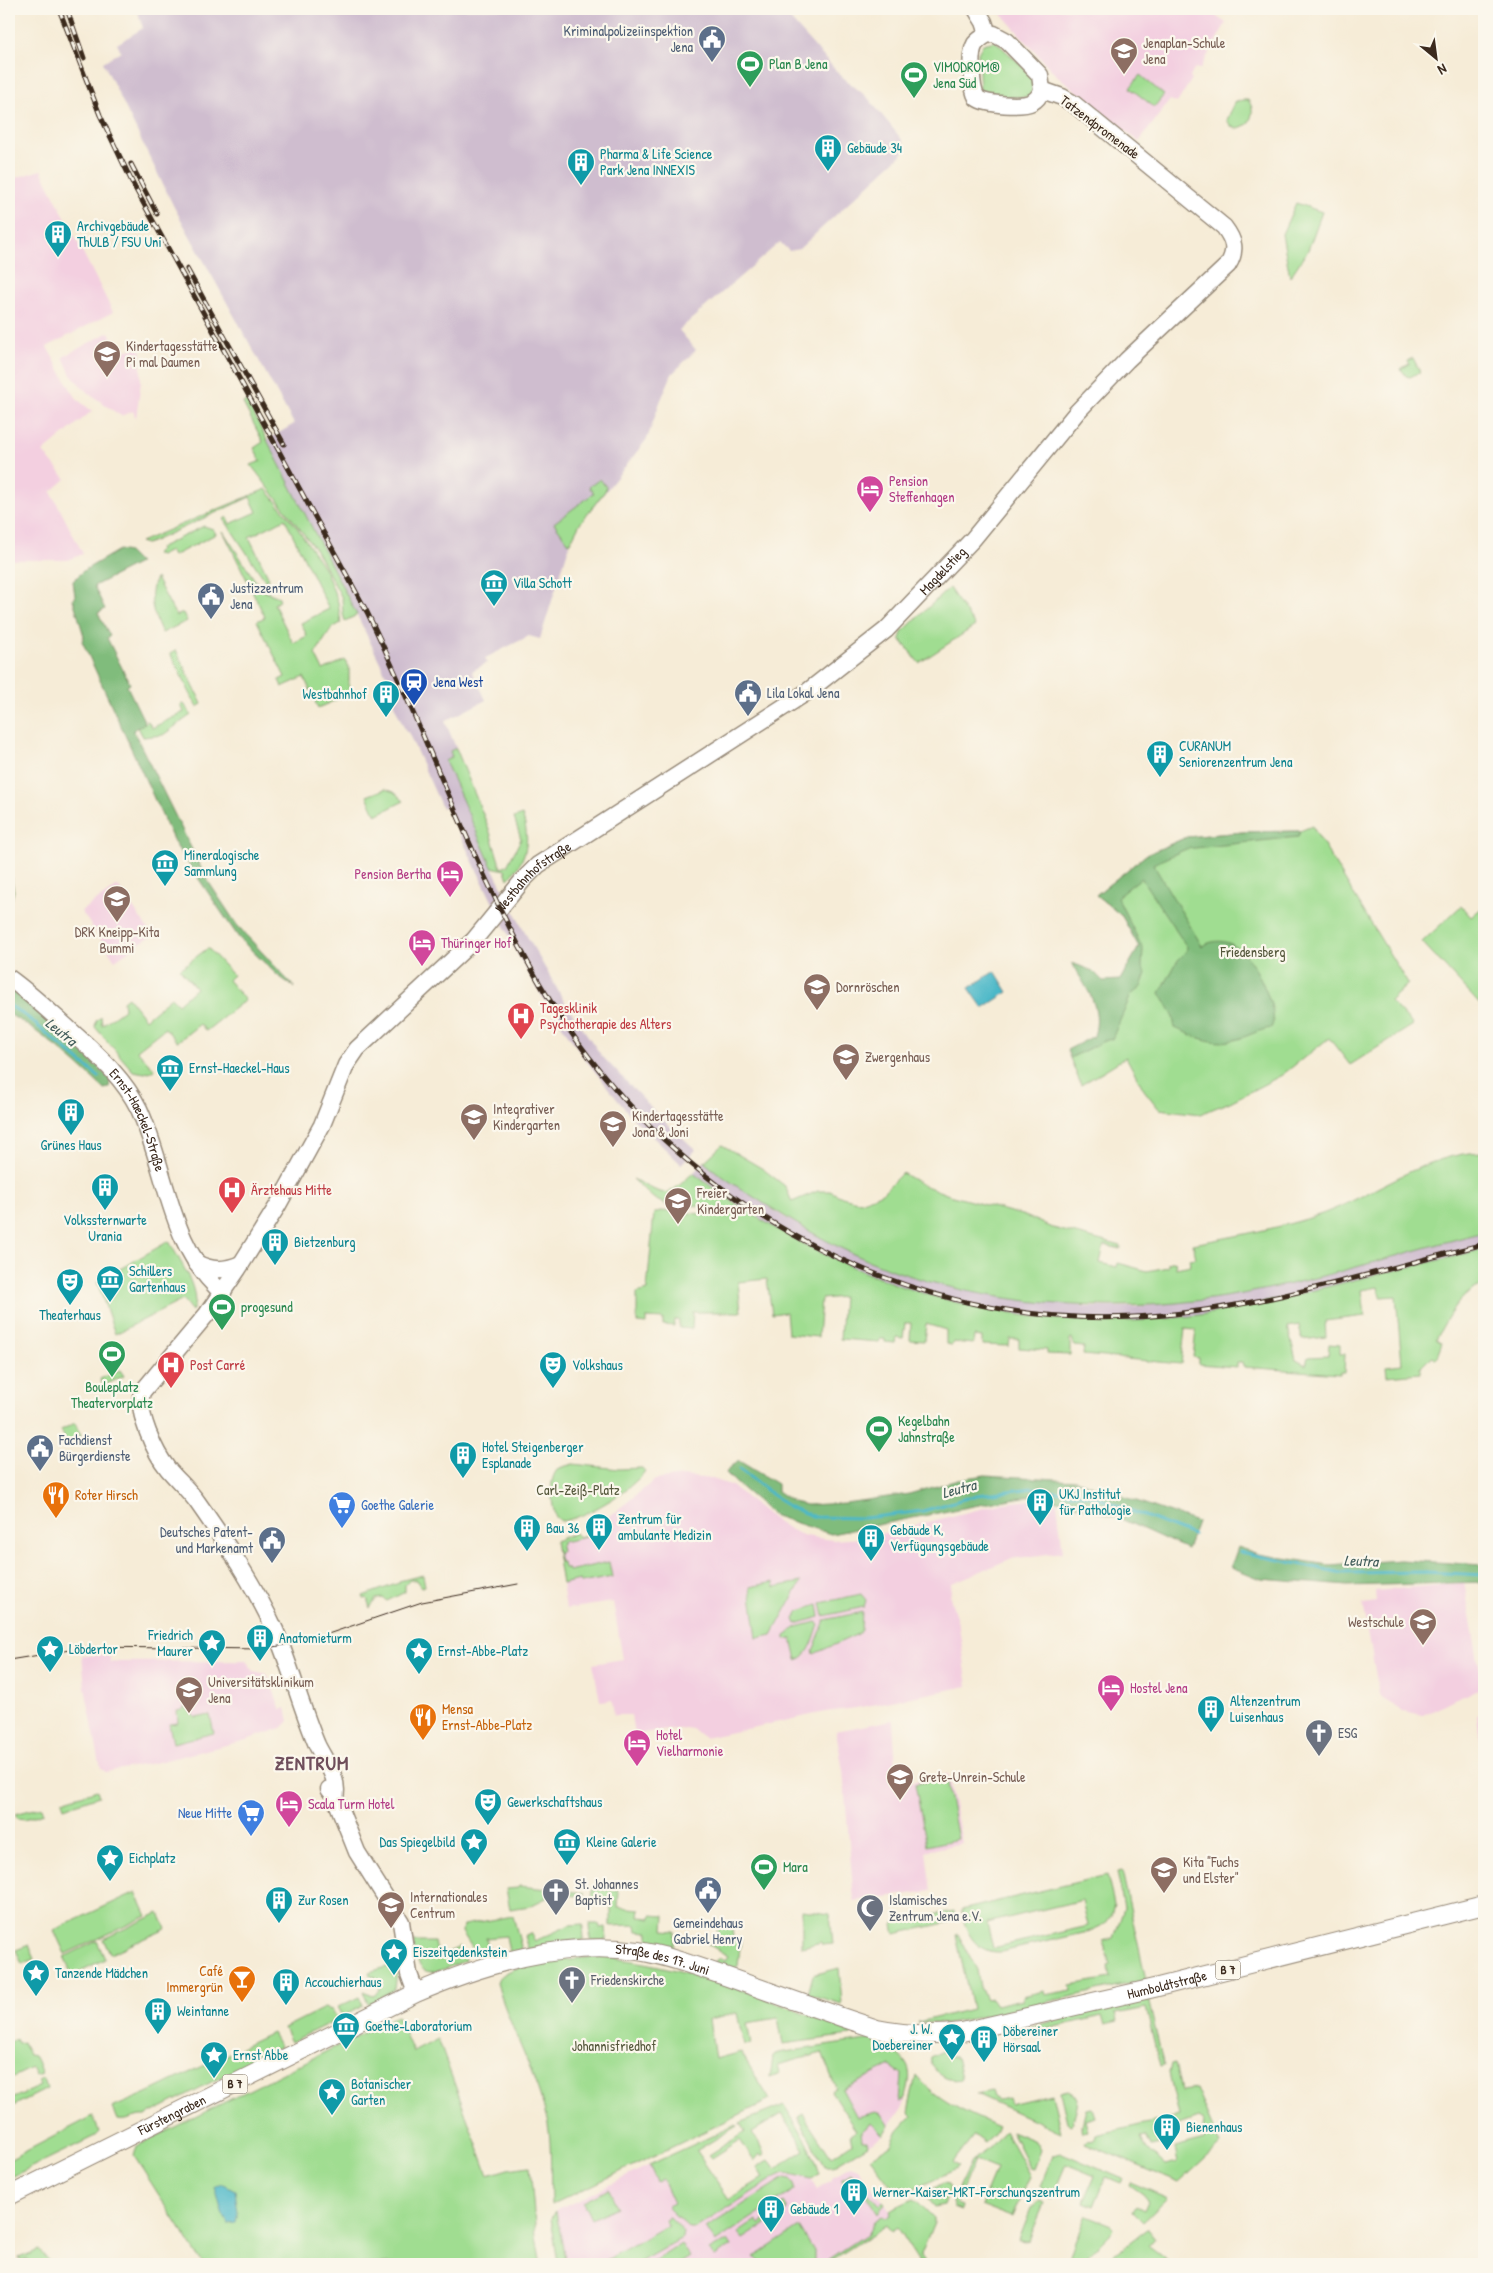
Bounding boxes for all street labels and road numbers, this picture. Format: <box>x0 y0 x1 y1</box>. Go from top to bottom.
street label: Tatzendpromenade <box>1056 90 1144 164</box>
street label: Magdelstieg <box>915 542 971 599</box>
street label: Westbahnhofstraße <box>490 836 575 917</box>
street label: Ernst-Haeckel-Straße <box>105 1064 170 1174</box>
street label: Straße des 17. Juni <box>615 1939 712 1979</box>
road number: B 7 <box>1216 1960 1240 1980</box>
street label: Humboldtstraße <box>1125 1965 1209 2003</box>
road number: B 7 <box>222 2074 248 2094</box>
street label: Fürstengraben <box>134 2089 209 2140</box>

